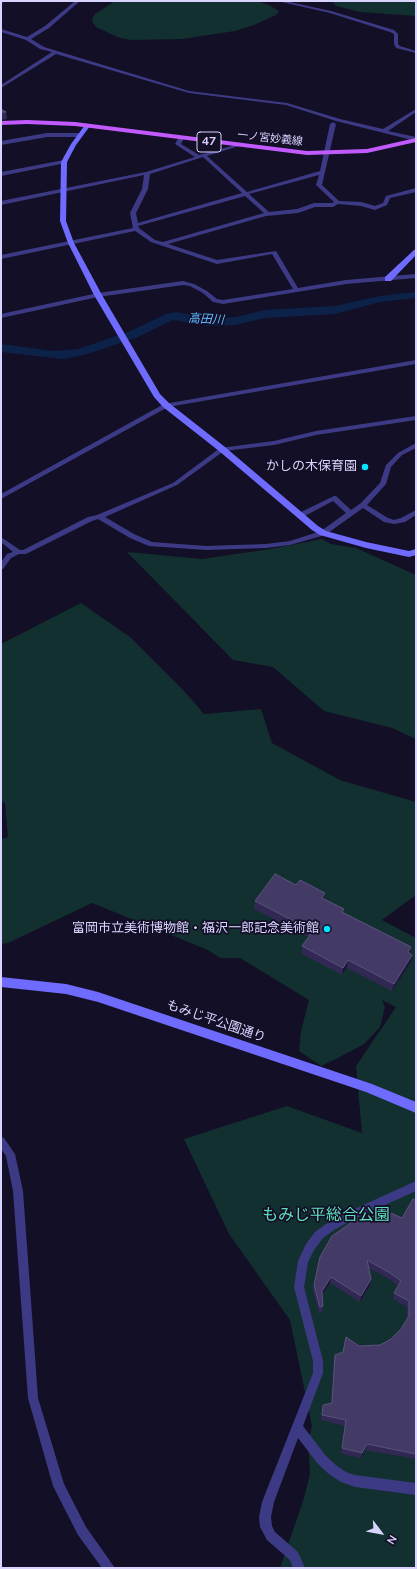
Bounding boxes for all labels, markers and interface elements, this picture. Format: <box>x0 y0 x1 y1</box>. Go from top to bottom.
street label: 一ノ宮妙義線 <box>236 129 304 149</box>
road number: 47 <box>197 132 221 152</box>
water label: 高田川 <box>188 312 224 328</box>
place label: かしの木保育園 <box>266 459 357 475</box>
marker: かしの木保育園 <box>360 462 370 472</box>
place label: 富岡市立美術博物館・福沢一郎記念美術館 <box>72 921 319 937</box>
marker: 富岡市立美術博物館・福沢一郎記念美術館 <box>322 924 332 934</box>
street label: もみじ平公園通り <box>164 998 268 1046</box>
park label: もみじ平総合公園 <box>262 1206 390 1226</box>
north arrow <box>361 1513 401 1553</box>
text: N <box>383 1532 400 1547</box>

